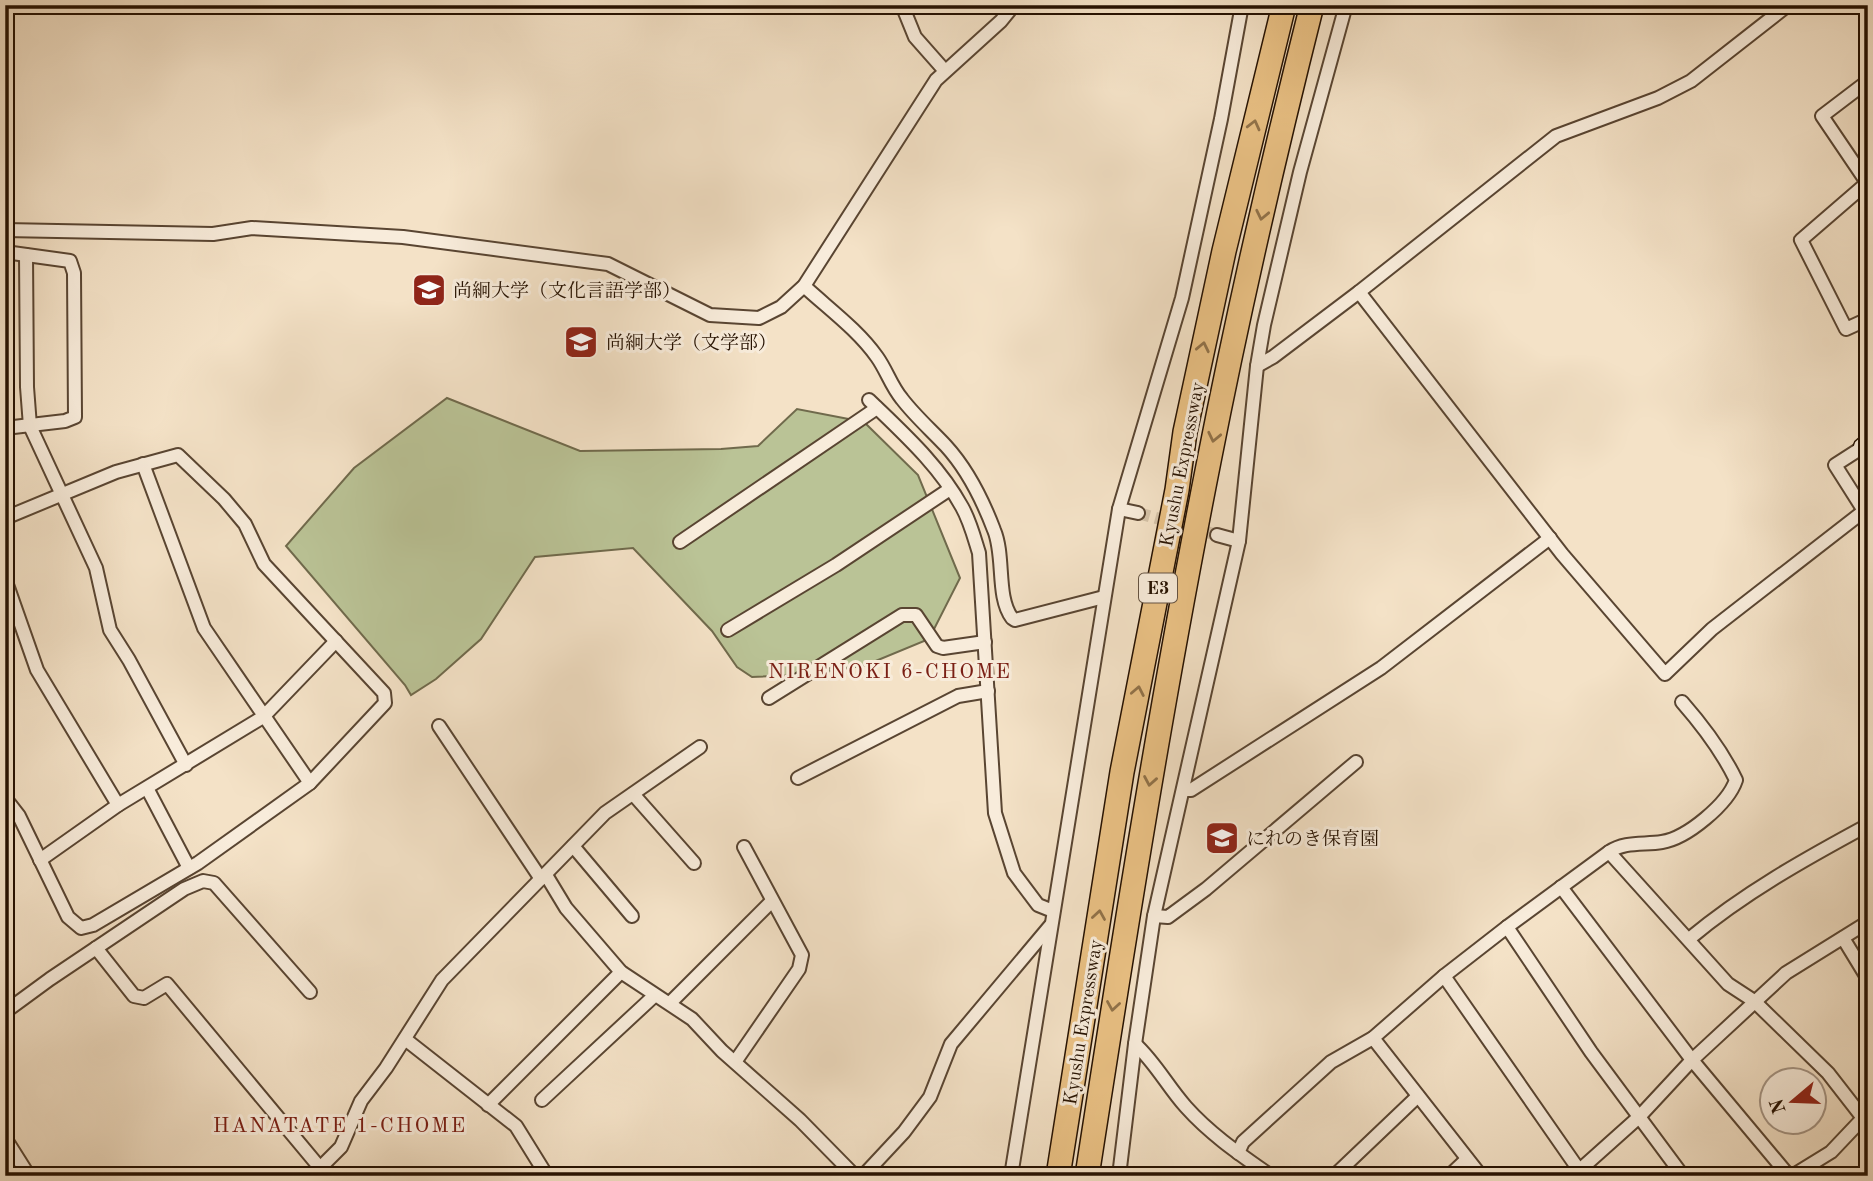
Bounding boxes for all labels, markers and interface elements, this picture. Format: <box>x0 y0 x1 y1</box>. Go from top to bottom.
one-way arrow <box>1246 119 1260 131</box>
one-way arrow <box>1255 209 1270 221</box>
school or university icon: 尚絅大学（文化言語学部） <box>410 271 448 309</box>
place label: 尚絅大学（文化言語学部） <box>453 280 681 302</box>
school or university icon: 尚絅大学（文学部） <box>562 323 600 361</box>
place label: 尚絅大学（文学部） <box>606 332 777 354</box>
one-way arrow <box>1195 341 1210 353</box>
street label: Kyushu Expressway <box>1158 380 1209 549</box>
one-way arrow <box>1207 431 1222 443</box>
road number: E3 <box>1139 574 1177 602</box>
district label: NIRENOKI 6-CHOME <box>768 662 1012 683</box>
one-way arrow <box>1130 685 1145 697</box>
one-way arrow <box>1143 775 1158 787</box>
school or university icon: にれのき保育園 <box>1203 819 1241 857</box>
place label: にれのき保育園 <box>1246 829 1379 850</box>
one-way arrow <box>1091 909 1106 921</box>
street label: Kyushu Expressway <box>1062 938 1107 1107</box>
one-way arrow <box>1106 1000 1121 1012</box>
north arrow <box>1758 1066 1828 1136</box>
text: N <box>1768 1095 1791 1116</box>
district label: HANATATE 1-CHOME <box>213 1116 467 1137</box>

